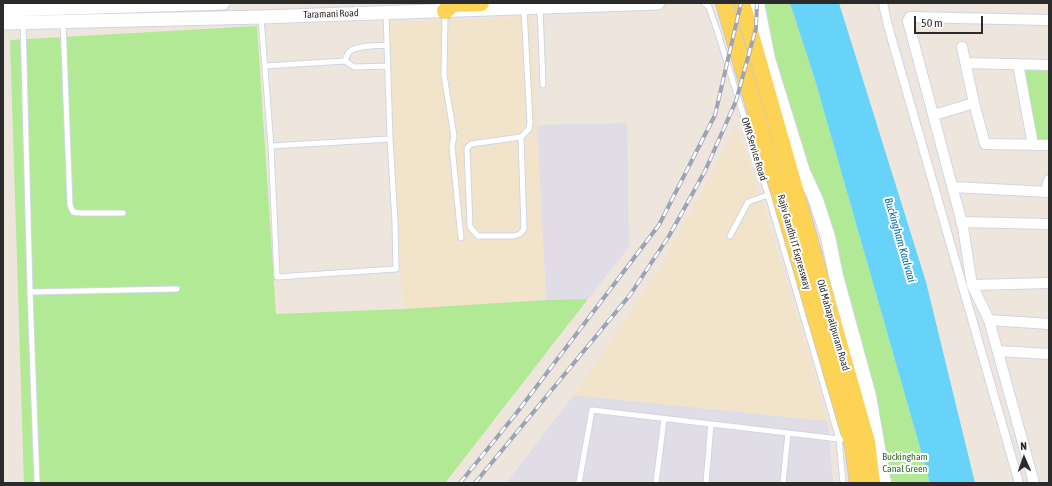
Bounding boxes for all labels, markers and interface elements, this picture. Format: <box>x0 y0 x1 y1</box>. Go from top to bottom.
street label: Taramani Road <box>303 7 359 21</box>
scale bar <box>916 8 985 34</box>
text: 50 m <box>921 16 943 30</box>
street label: OMR Service Road <box>739 116 769 182</box>
street label: Rajiv Gandhi IT Expressway <box>775 193 813 291</box>
water label: Buckingham Kaalvaai <box>882 196 918 284</box>
street label: Old Mahapalipuram Road <box>814 278 852 372</box>
north arrow <box>1004 438 1044 478</box>
text: N <box>1020 440 1027 452</box>
park label: Buckingham Canal Green <box>882 451 928 474</box>

